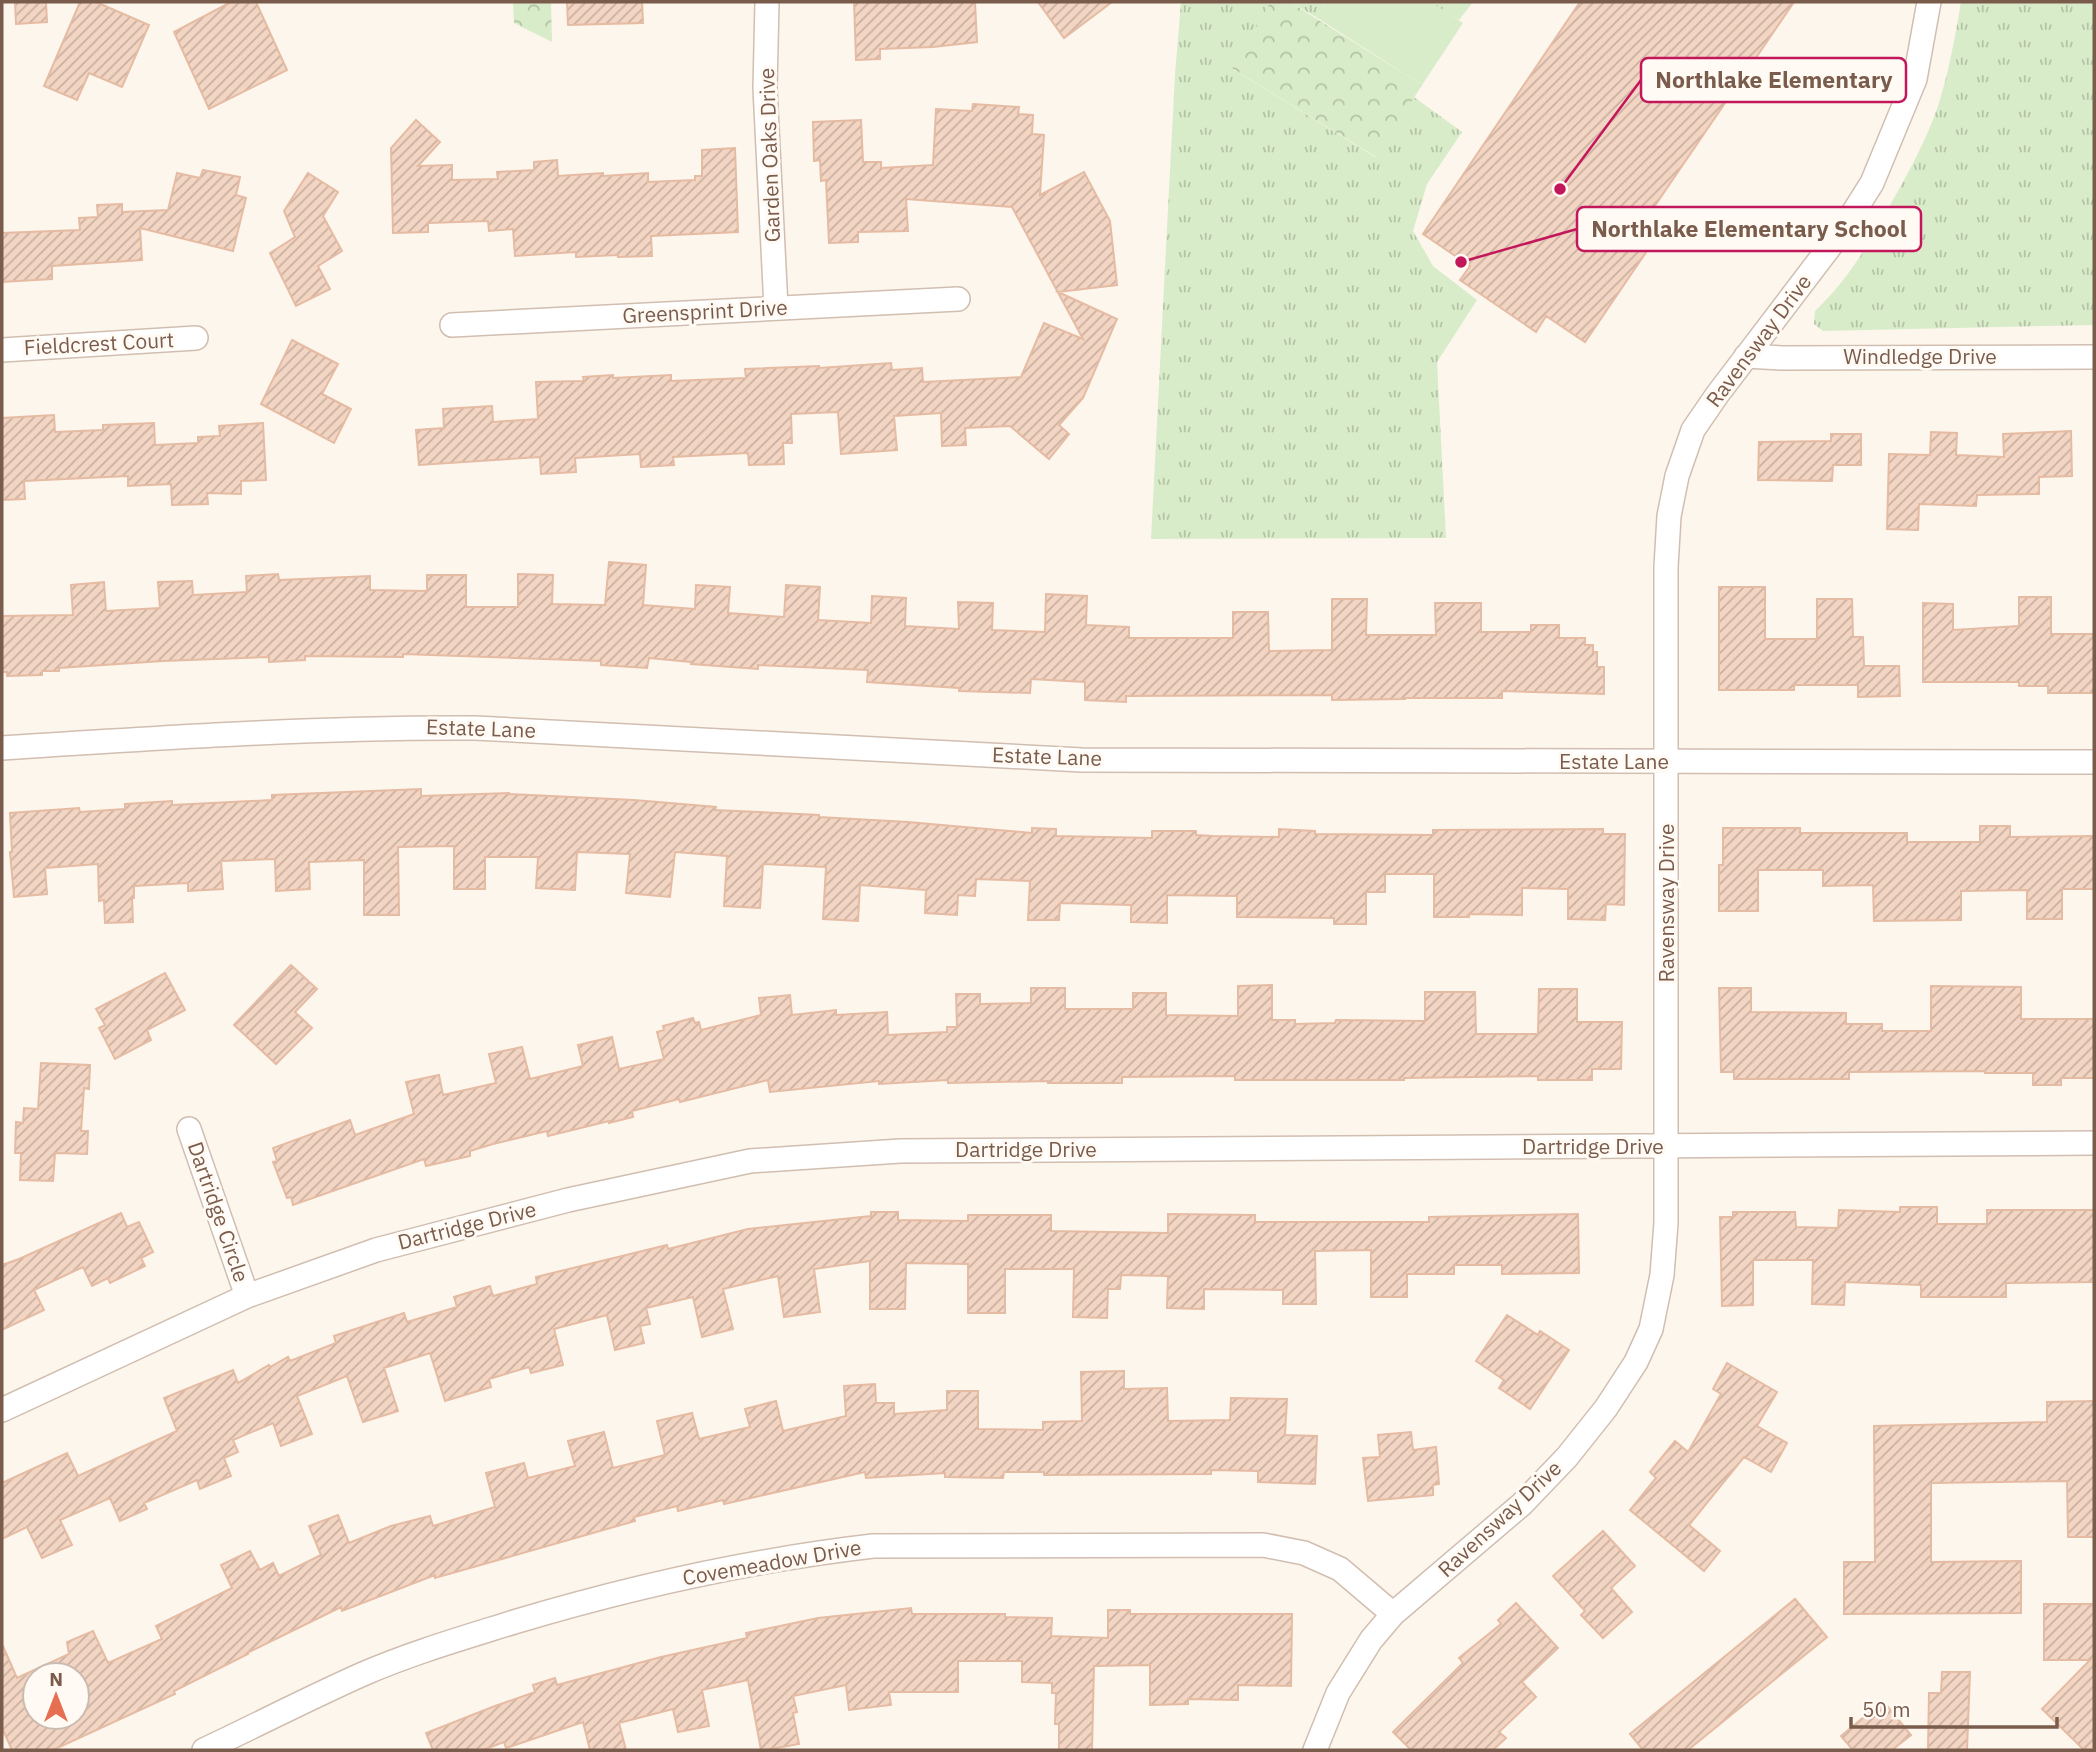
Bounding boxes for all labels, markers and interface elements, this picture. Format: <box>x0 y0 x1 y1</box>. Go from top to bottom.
callout: Northlake Elementary <box>1641 58 1906 102</box>
text: Northlake Elementary <box>1655 64 1893 94</box>
street label: Garden Oaks Drive <box>752 67 786 243</box>
callout: Northlake Elementary School <box>1577 207 1921 251</box>
text: Northlake Elementary School <box>1591 213 1907 243</box>
street label: Ravensway Drive <box>1699 268 1817 412</box>
street label: Greensprint Drive <box>622 293 788 329</box>
street label: Fieldcrest Court <box>23 325 175 361</box>
street label: Windledge Drive <box>1843 342 1997 370</box>
street label: Estate Lane <box>426 712 536 744</box>
street label: Estate Lane <box>992 740 1102 772</box>
street label: Estate Lane <box>1559 747 1669 775</box>
street label: Ravensway Drive <box>1652 823 1680 983</box>
street label: Dartridge Drive <box>1522 1132 1664 1160</box>
street label: Dartridge Drive <box>955 1135 1097 1163</box>
street label: Dartridge Circle <box>182 1138 256 1286</box>
street label: Dartridge Drive <box>395 1194 539 1256</box>
street label: Ravensway Drive <box>1432 1454 1567 1583</box>
street label: Covemeadow Drive <box>680 1533 863 1592</box>
north arrow <box>21 1661 91 1731</box>
text: N <box>49 1667 63 1691</box>
scale bar <box>1851 1686 2058 1730</box>
text: 50 m <box>1862 1695 1911 1723</box>

